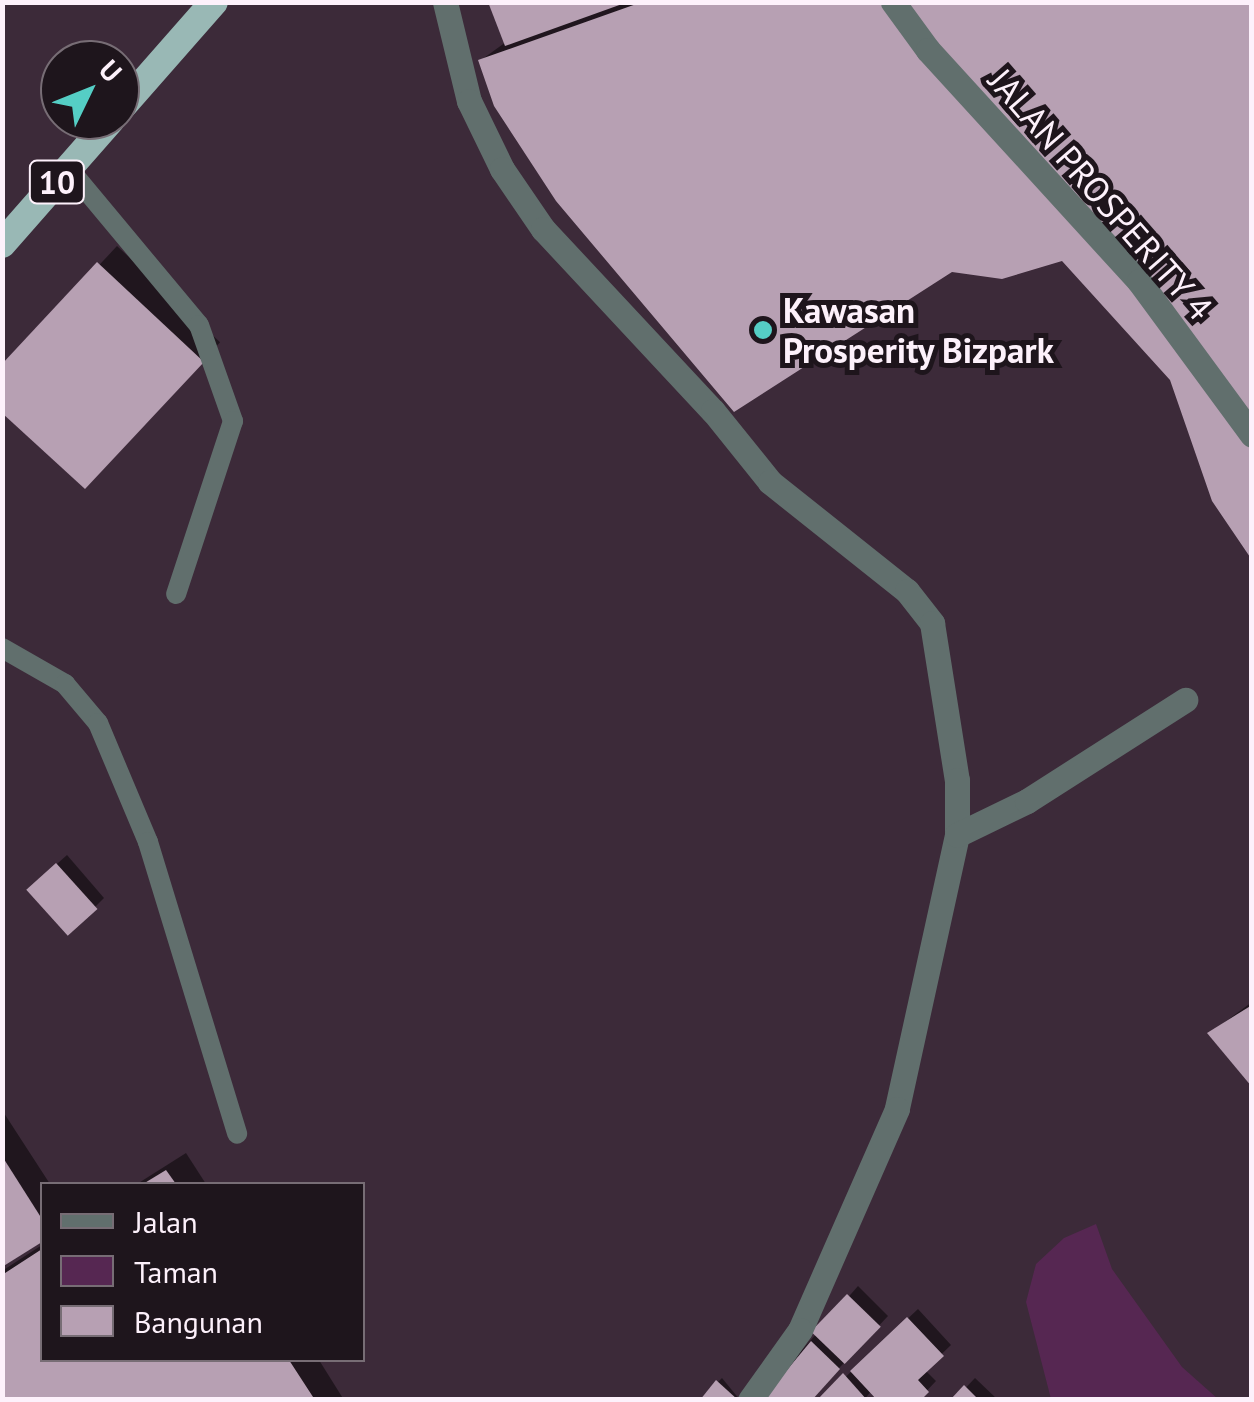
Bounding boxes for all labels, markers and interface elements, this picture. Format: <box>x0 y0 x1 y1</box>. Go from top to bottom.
north arrow <box>40 40 140 140</box>
text: U <box>91 52 130 90</box>
street label: JALAN PROSPERITY 4 <box>980 59 1222 329</box>
road number: 10 <box>27 155 87 209</box>
place label: Kawasan Prosperity Bizpark <box>783 289 1055 371</box>
marker: Kawasan Prosperity Bizpark <box>752 319 774 341</box>
legend <box>40 1182 365 1362</box>
text: Jalan <box>134 1202 198 1241</box>
text: Taman <box>134 1252 218 1291</box>
text: Bangunan <box>134 1302 263 1341</box>

